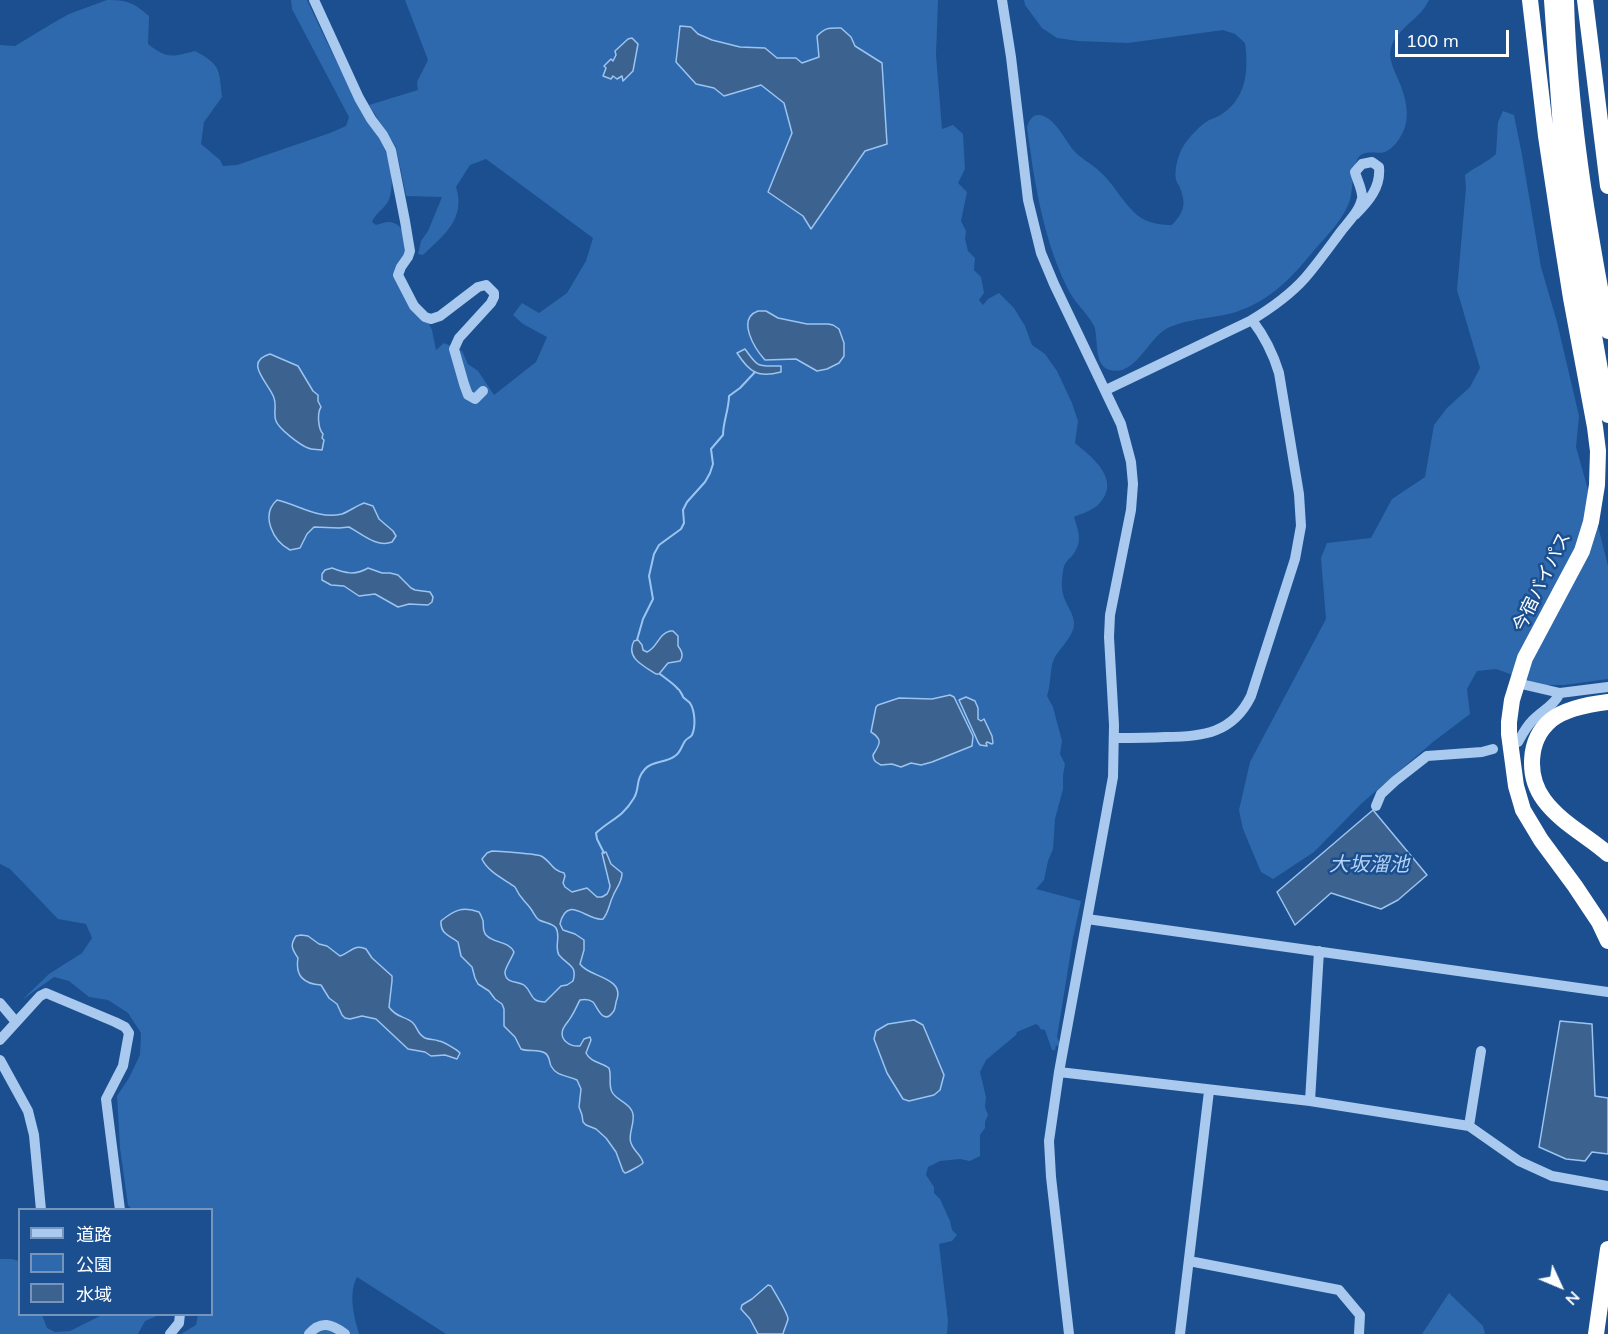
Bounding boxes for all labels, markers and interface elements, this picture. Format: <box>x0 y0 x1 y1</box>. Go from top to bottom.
scale bar <box>1398 18 1512 56</box>
text: 100 m <box>1406 29 1459 52</box>
street label: 今宿バイパス <box>1509 529 1575 635</box>
water label: 大坂溜池 <box>1329 853 1409 877</box>
legend <box>18 1208 213 1316</box>
text: 道路 <box>76 1223 112 1246</box>
text: 公園 <box>76 1253 112 1276</box>
north arrow <box>1530 1256 1590 1316</box>
text: 水域 <box>76 1283 112 1306</box>
text: N <box>1562 1287 1584 1310</box>

